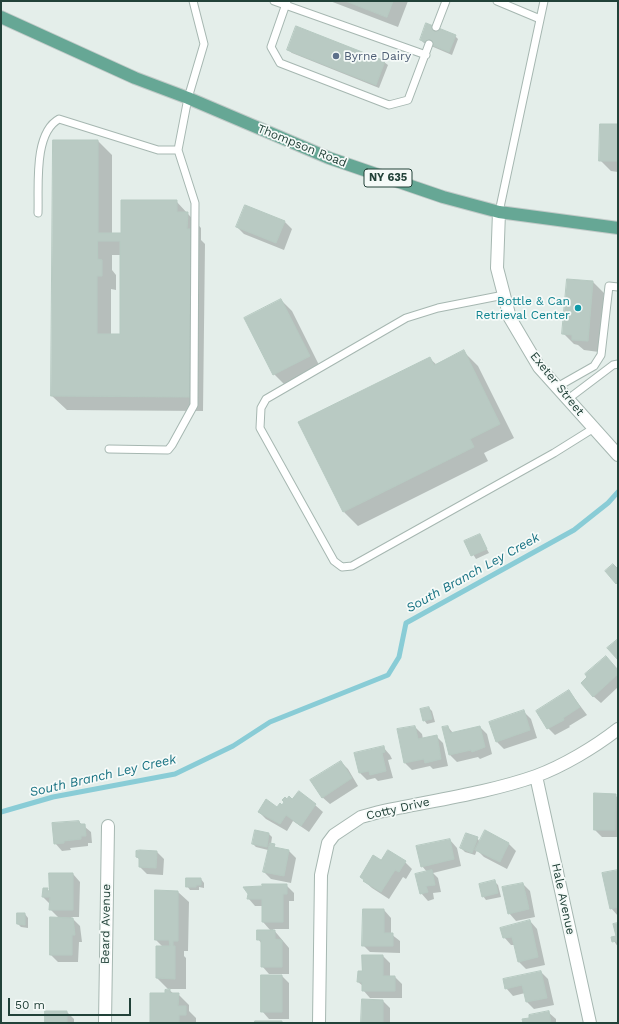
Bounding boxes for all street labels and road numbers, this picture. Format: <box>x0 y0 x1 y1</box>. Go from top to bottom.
street label: Thompson Road <box>255 122 349 170</box>
road number: NY 635 <box>364 169 412 187</box>
street label: Exeter Street <box>527 349 587 419</box>
street label: Cotty Drive <box>365 795 431 823</box>
street label: Hale Avenue <box>548 862 578 936</box>
street label: Beard Avenue <box>98 884 114 964</box>

